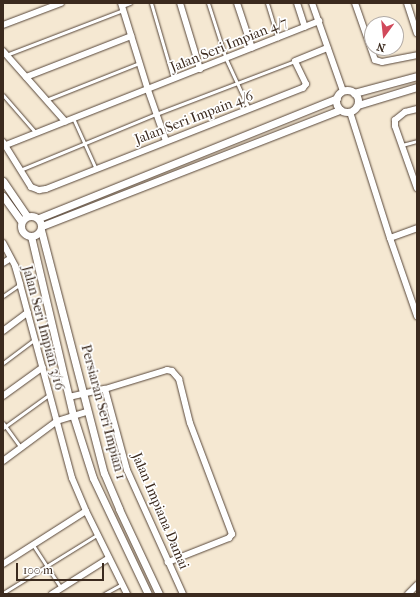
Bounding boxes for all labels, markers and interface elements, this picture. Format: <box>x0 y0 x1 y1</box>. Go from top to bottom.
street label: Jalan Seri Impian 4/7 <box>168 14 290 76</box>
north arrow <box>364 16 404 56</box>
text: N <box>375 40 387 54</box>
street label: Jalan Seri Impain 4/6 <box>132 88 256 148</box>
street label: Jalan Seri Impian 3/16 <box>18 264 68 392</box>
street label: Persiaran Seri Impian 1 <box>77 343 129 481</box>
street label: Jalan Impiana Damai <box>128 450 192 572</box>
scale bar <box>18 555 106 581</box>
text: 100 m <box>23 563 53 577</box>

